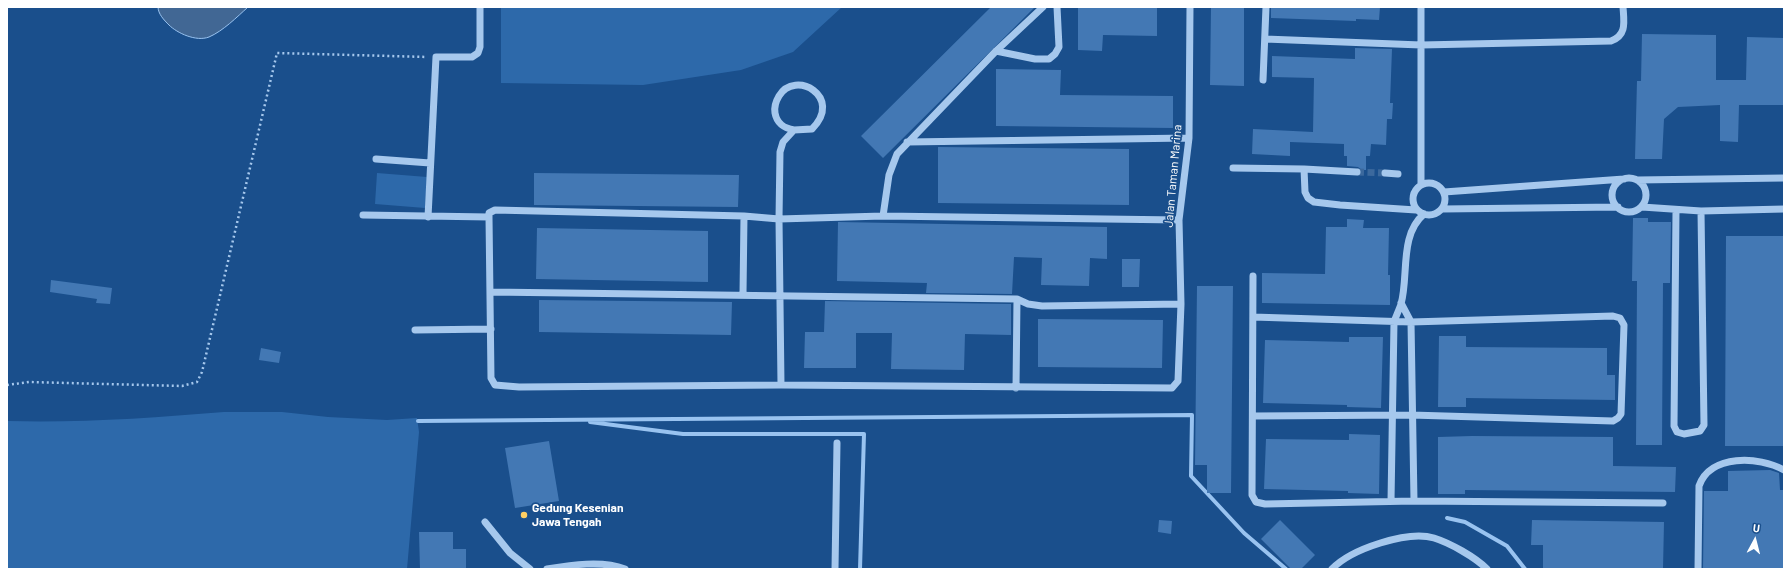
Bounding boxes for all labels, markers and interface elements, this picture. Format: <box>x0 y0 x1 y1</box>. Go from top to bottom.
street label: Jalan Taman Marina <box>1161 124 1185 228</box>
place label: Gedung Kesenian Jawa Tengah <box>532 501 623 529</box>
marker: Gedung Kesenian Jawa Tengah <box>519 510 529 520</box>
north arrow <box>1735 520 1775 560</box>
text: U <box>1752 521 1761 534</box>

